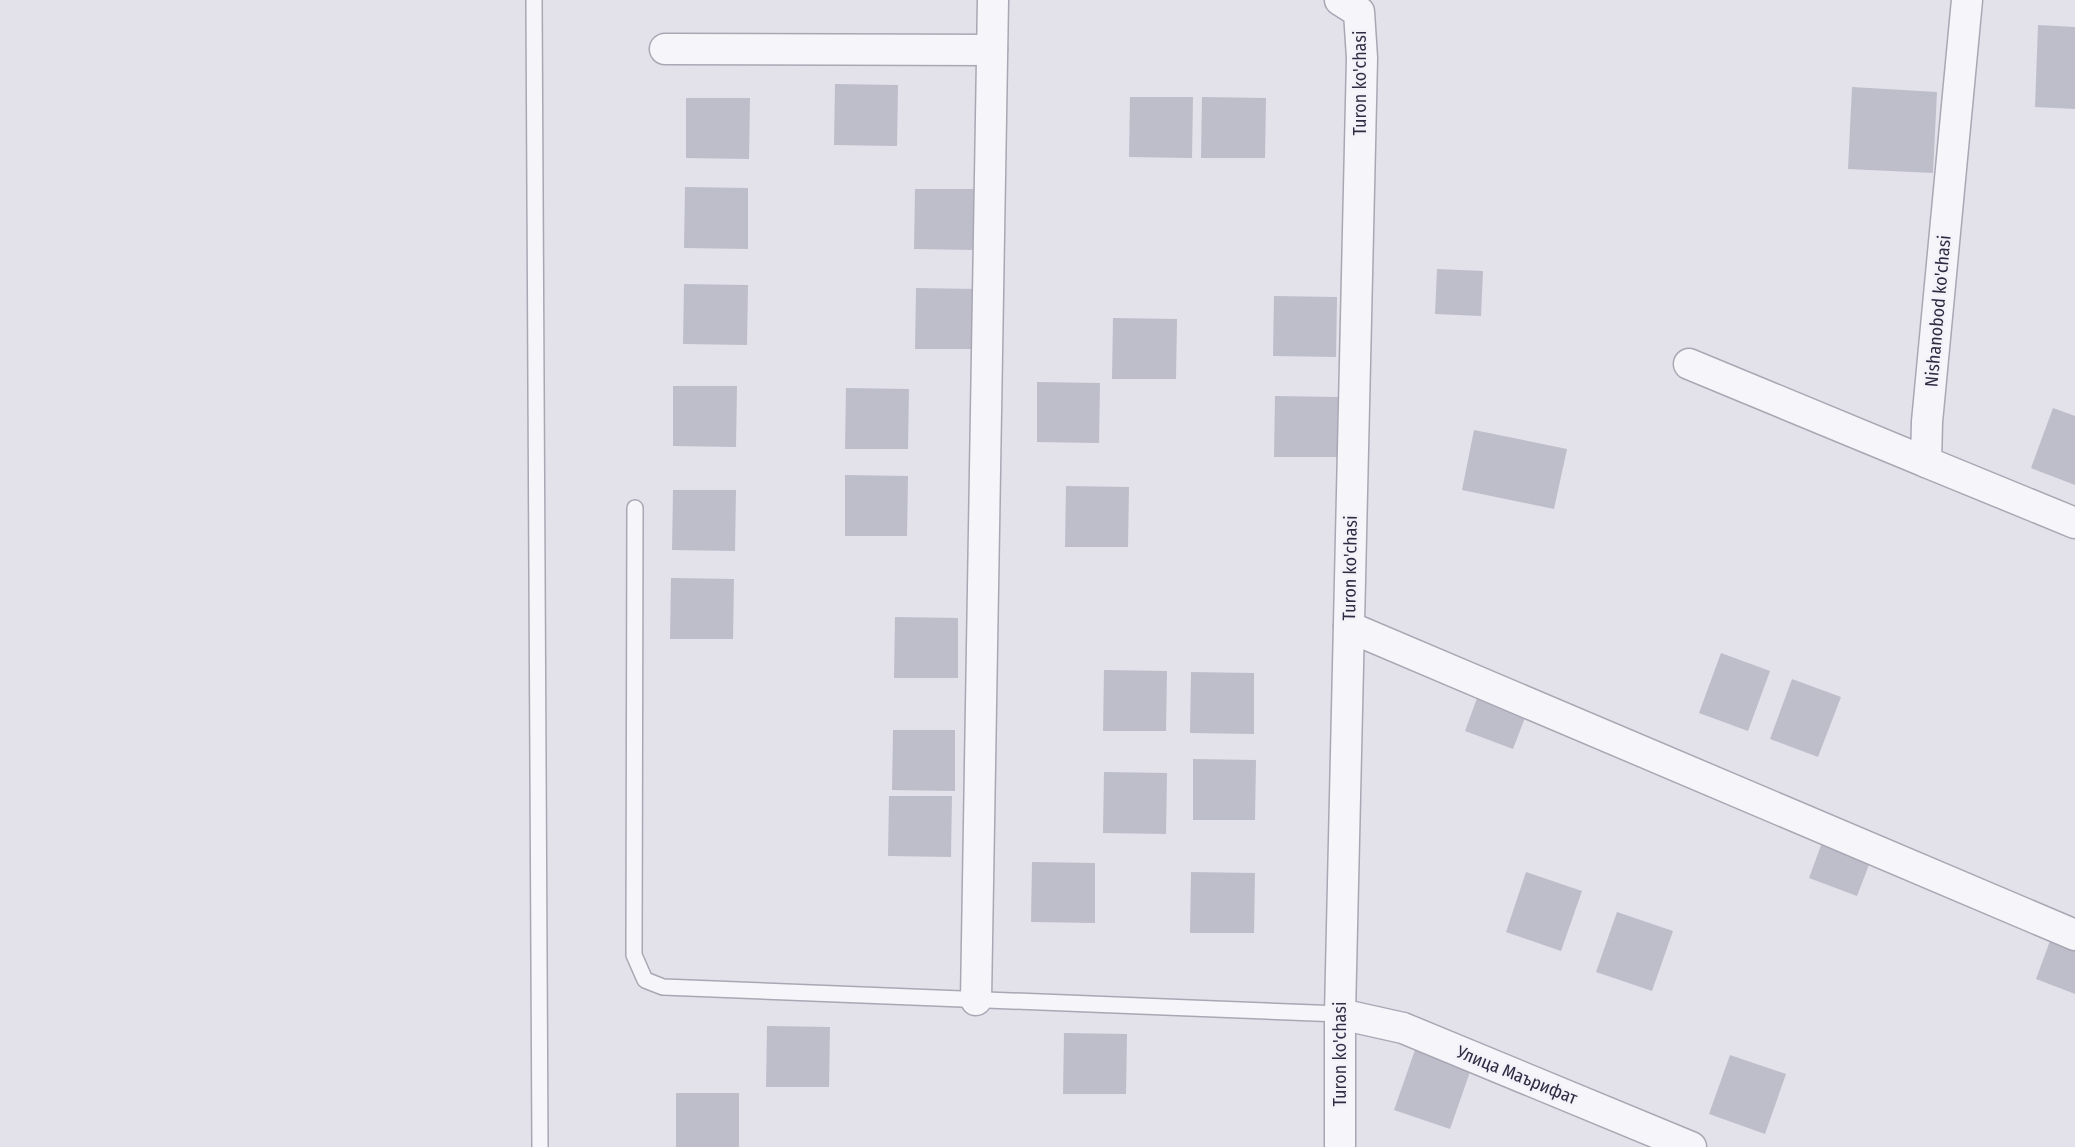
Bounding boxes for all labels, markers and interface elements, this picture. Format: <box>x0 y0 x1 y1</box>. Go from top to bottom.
street label: Turon ko'chasi <box>1349 30 1371 136</box>
street label: Nishanobod ko'chasi <box>1920 234 1956 388</box>
street label: Turon ko'chasi <box>1338 515 1362 621</box>
street label: Turon ko'chasi <box>1329 1001 1351 1107</box>
street label: Улица Маърифат <box>1452 1040 1581 1110</box>

